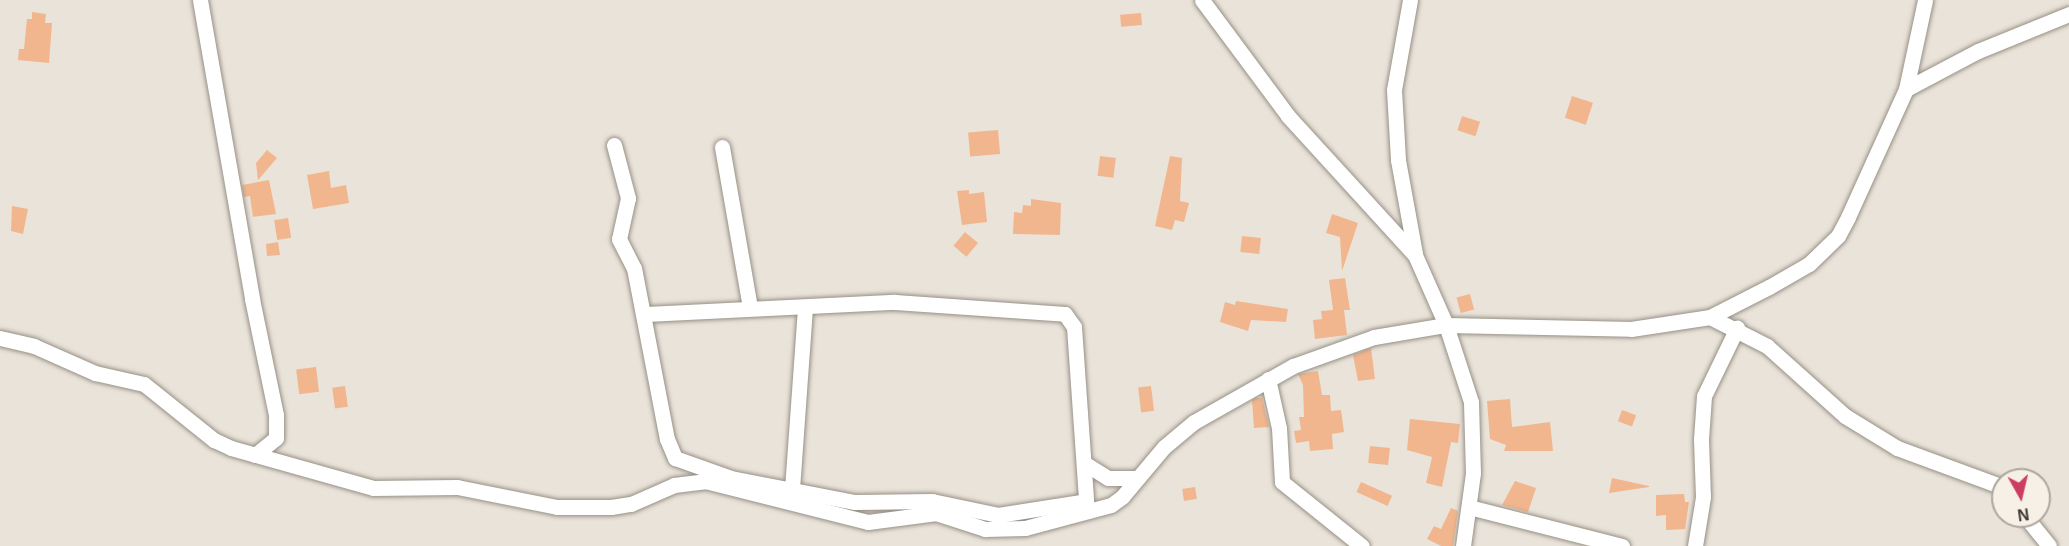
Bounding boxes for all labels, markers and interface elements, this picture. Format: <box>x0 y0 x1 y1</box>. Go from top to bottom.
north arrow <box>1991 468 2051 528</box>
text: N <box>2016 505 2030 524</box>

